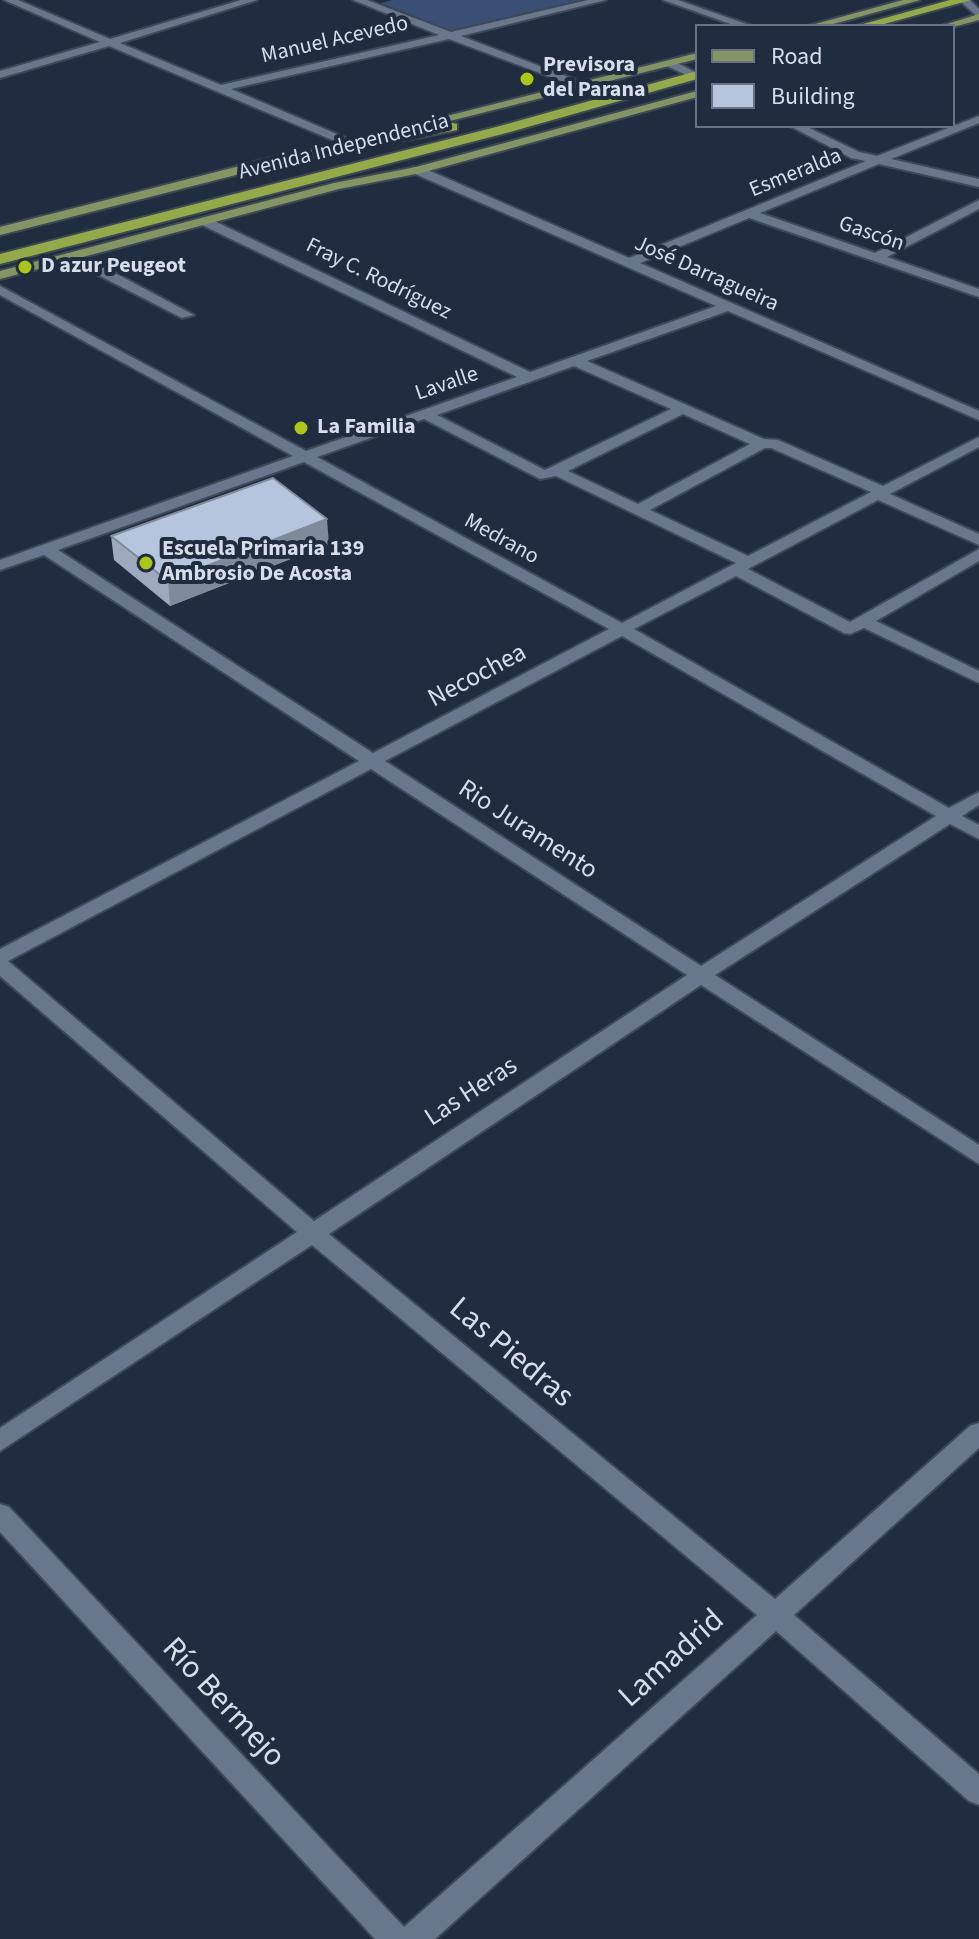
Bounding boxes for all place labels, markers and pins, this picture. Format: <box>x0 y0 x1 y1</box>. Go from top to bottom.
place label: Previsora del Parana <box>543 53 646 104</box>
marker: Previsora del Parana <box>518 70 536 88</box>
place label: D azur Peugeot <box>41 254 186 280</box>
marker: D azur Peugeot <box>16 258 34 276</box>
place label: La Familia <box>317 415 416 441</box>
marker: La Familia <box>292 419 310 437</box>
place label: Escuela Primaria 139 Ambrosio De Acosta <box>162 537 364 588</box>
marker: Escuela Primaria 139 Ambrosio De Acosta <box>137 554 155 572</box>

